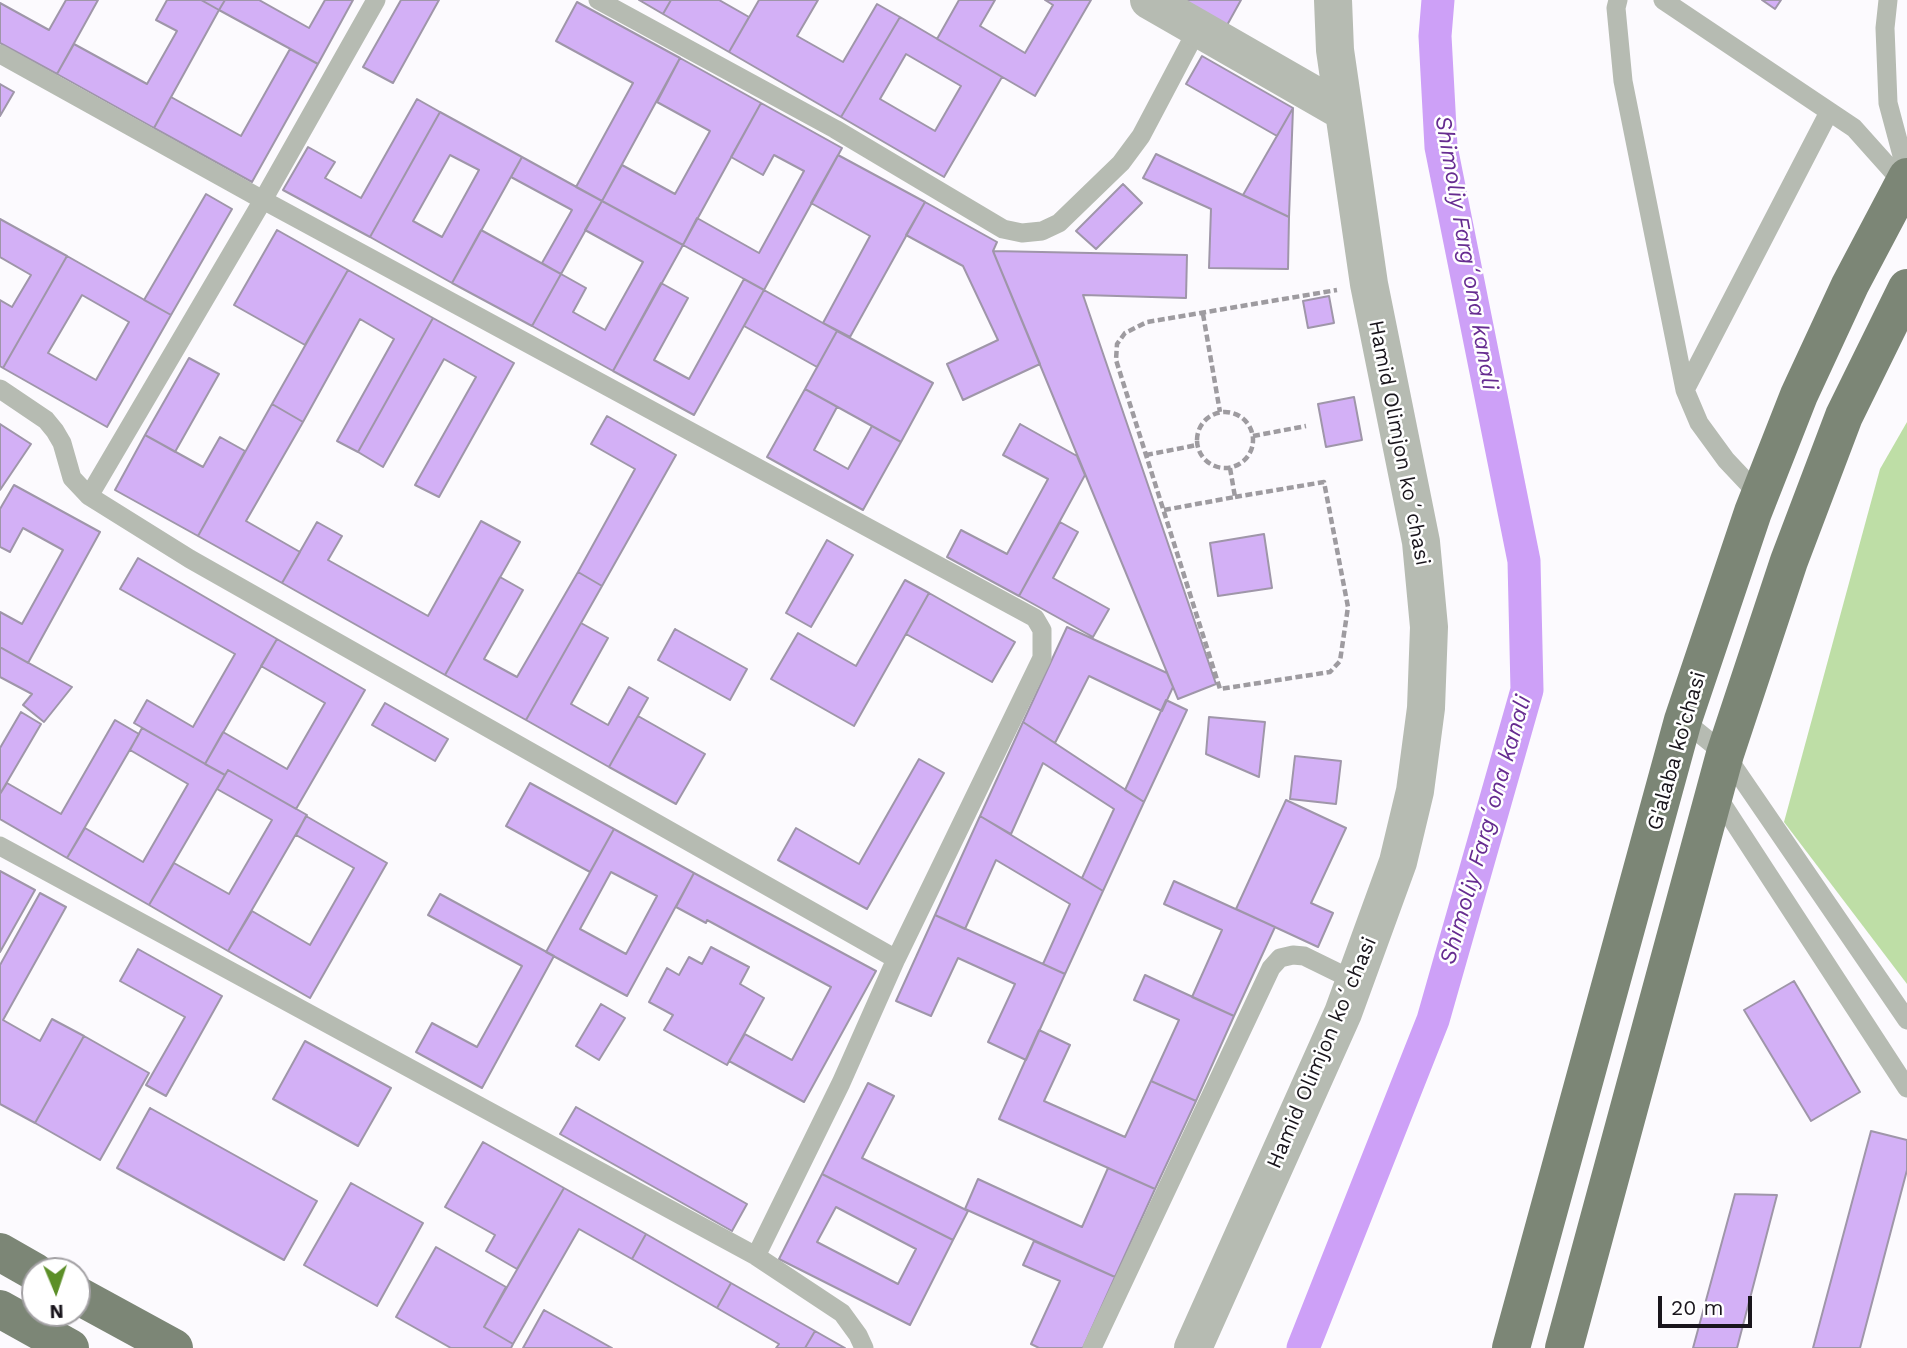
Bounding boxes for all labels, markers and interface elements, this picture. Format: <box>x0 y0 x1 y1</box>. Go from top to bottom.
water label: Shimoliy Fargʻona kanali <box>1428 114 1504 392</box>
street label: Hamid Olimjon koʻchasi <box>1363 318 1435 568</box>
street label: G'alaba ko'chasi <box>1642 669 1712 833</box>
water label: Shimoliy Fargʻona kanali <box>1434 692 1538 968</box>
street label: Hamid Olimjon koʻchasi <box>1262 933 1382 1173</box>
north arrow <box>21 1257 91 1327</box>
scale bar <box>1662 1282 1756 1326</box>
text: 20 m <box>1671 1295 1723 1320</box>
text: N <box>49 1300 64 1323</box>

